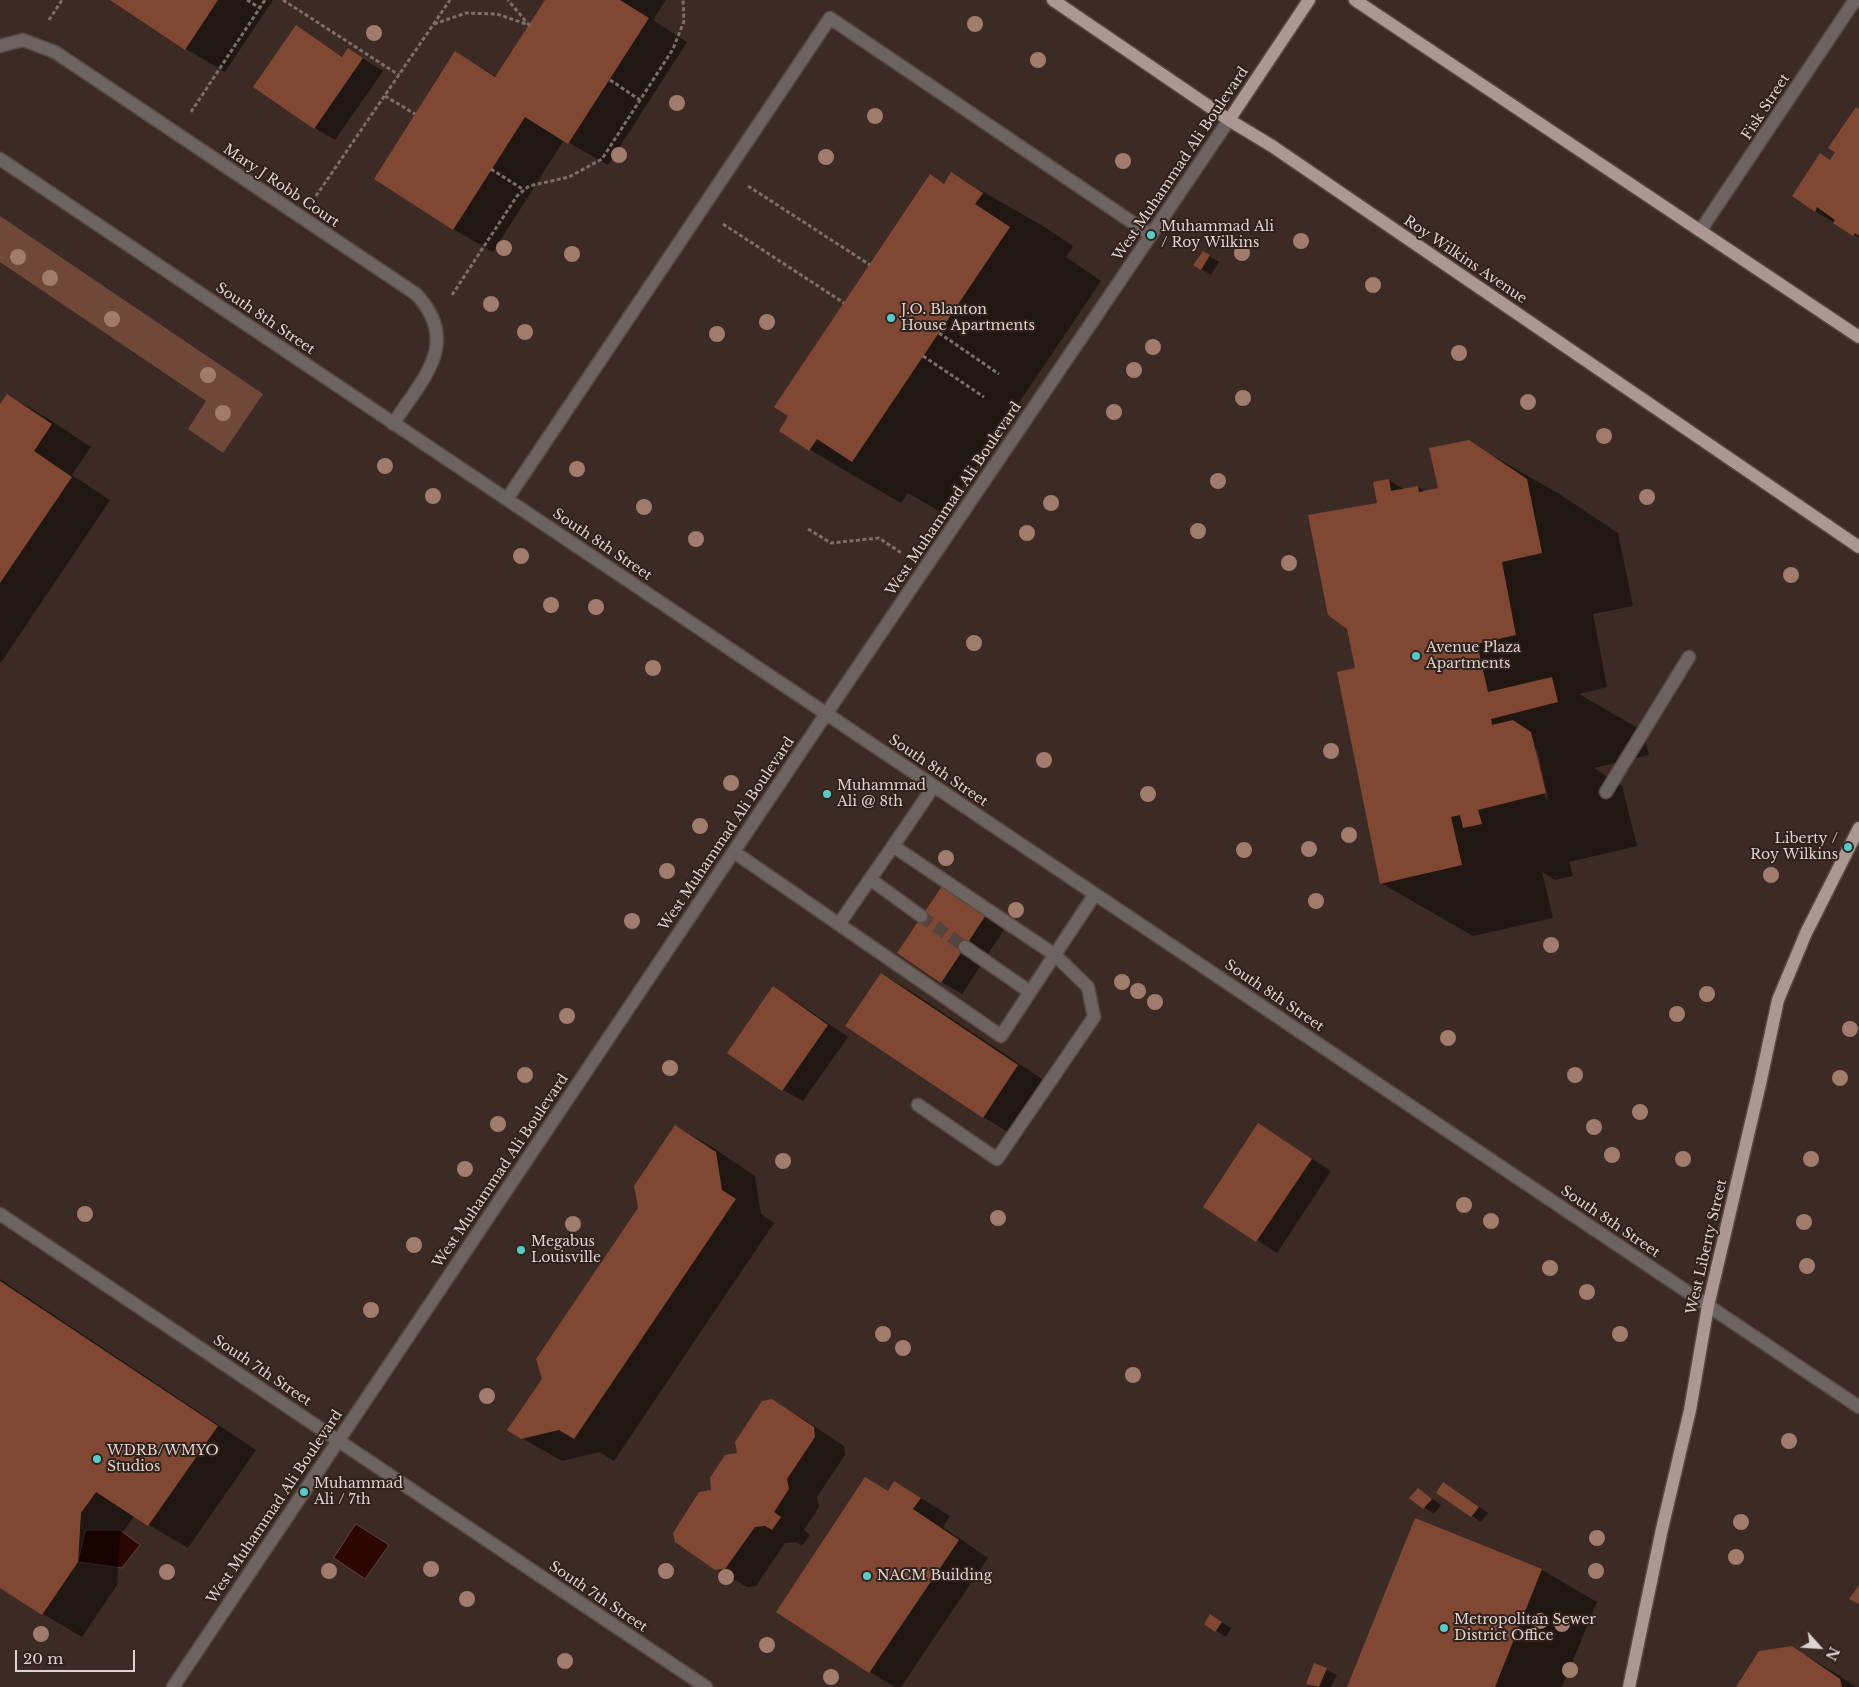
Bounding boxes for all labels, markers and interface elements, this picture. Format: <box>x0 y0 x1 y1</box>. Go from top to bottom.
street label: West Muhammad Ali Boulevard <box>1110 64 1252 264</box>
street label: Fisk Street <box>1738 71 1794 143</box>
street label: Mary J Robb Court <box>220 141 342 231</box>
street label: Roy Wilkins Avenue <box>1400 212 1530 308</box>
place label: Muhammad Ali / Roy Wilkins <box>1161 219 1274 252</box>
marker: Muhammad Ali / Roy Wilkins <box>1145 229 1157 241</box>
street label: South 8th Street <box>212 280 318 358</box>
place label: J.O. Blanton House Apartments <box>901 302 1035 334</box>
marker: J.O. Blanton House Apartments <box>885 312 897 324</box>
street label: West Muhammad Ali Boulevard <box>883 399 1025 599</box>
street label: South 8th Street <box>549 506 655 584</box>
place label: Avenue Plaza Apartments <box>1426 640 1521 672</box>
marker: Avenue Plaza Apartments <box>1410 650 1422 662</box>
street label: South 8th Street <box>885 732 991 810</box>
street label: West Muhammad Ali Boulevard <box>656 734 798 934</box>
place label: Muhammad Ali @ 8th <box>837 778 926 810</box>
marker: Muhammad Ali @ 8th <box>821 788 833 800</box>
place label: Liberty / Roy Wilkins <box>1750 831 1838 864</box>
marker: Liberty / Roy Wilkins <box>1842 841 1854 853</box>
street label: South 8th Street <box>1221 957 1327 1035</box>
street label: West Muhammad Ali Boulevard <box>430 1071 572 1271</box>
street label: West Liberty Street <box>1683 1178 1731 1316</box>
street label: South 8th Street <box>1557 1183 1663 1261</box>
place label: Megabus Louisville <box>531 1234 601 1266</box>
marker: Megabus Louisville <box>515 1244 527 1256</box>
street label: South 7th Street <box>210 1332 314 1410</box>
street label: West Muhammad Ali Boulevard <box>204 1407 346 1607</box>
place label: WDRB/WMYO Studios <box>107 1443 219 1475</box>
marker: WDRB/WMYO Studios <box>91 1453 103 1465</box>
place label: Muhammad Ali / 7th <box>314 1476 403 1508</box>
marker: Muhammad Ali / 7th <box>298 1486 310 1498</box>
street label: South 7th Street <box>546 1558 650 1636</box>
place label: NACM Building <box>877 1568 992 1584</box>
marker: NACM Building <box>861 1570 873 1582</box>
place label: Metropolitan Sewer District Office <box>1454 1612 1596 1644</box>
marker: Metropolitan Sewer District Office <box>1438 1622 1450 1634</box>
north arrow <box>1794 1622 1844 1672</box>
scale bar <box>18 1640 138 1672</box>
text: N <box>1822 1644 1843 1663</box>
text: 20 m <box>23 1649 63 1668</box>

